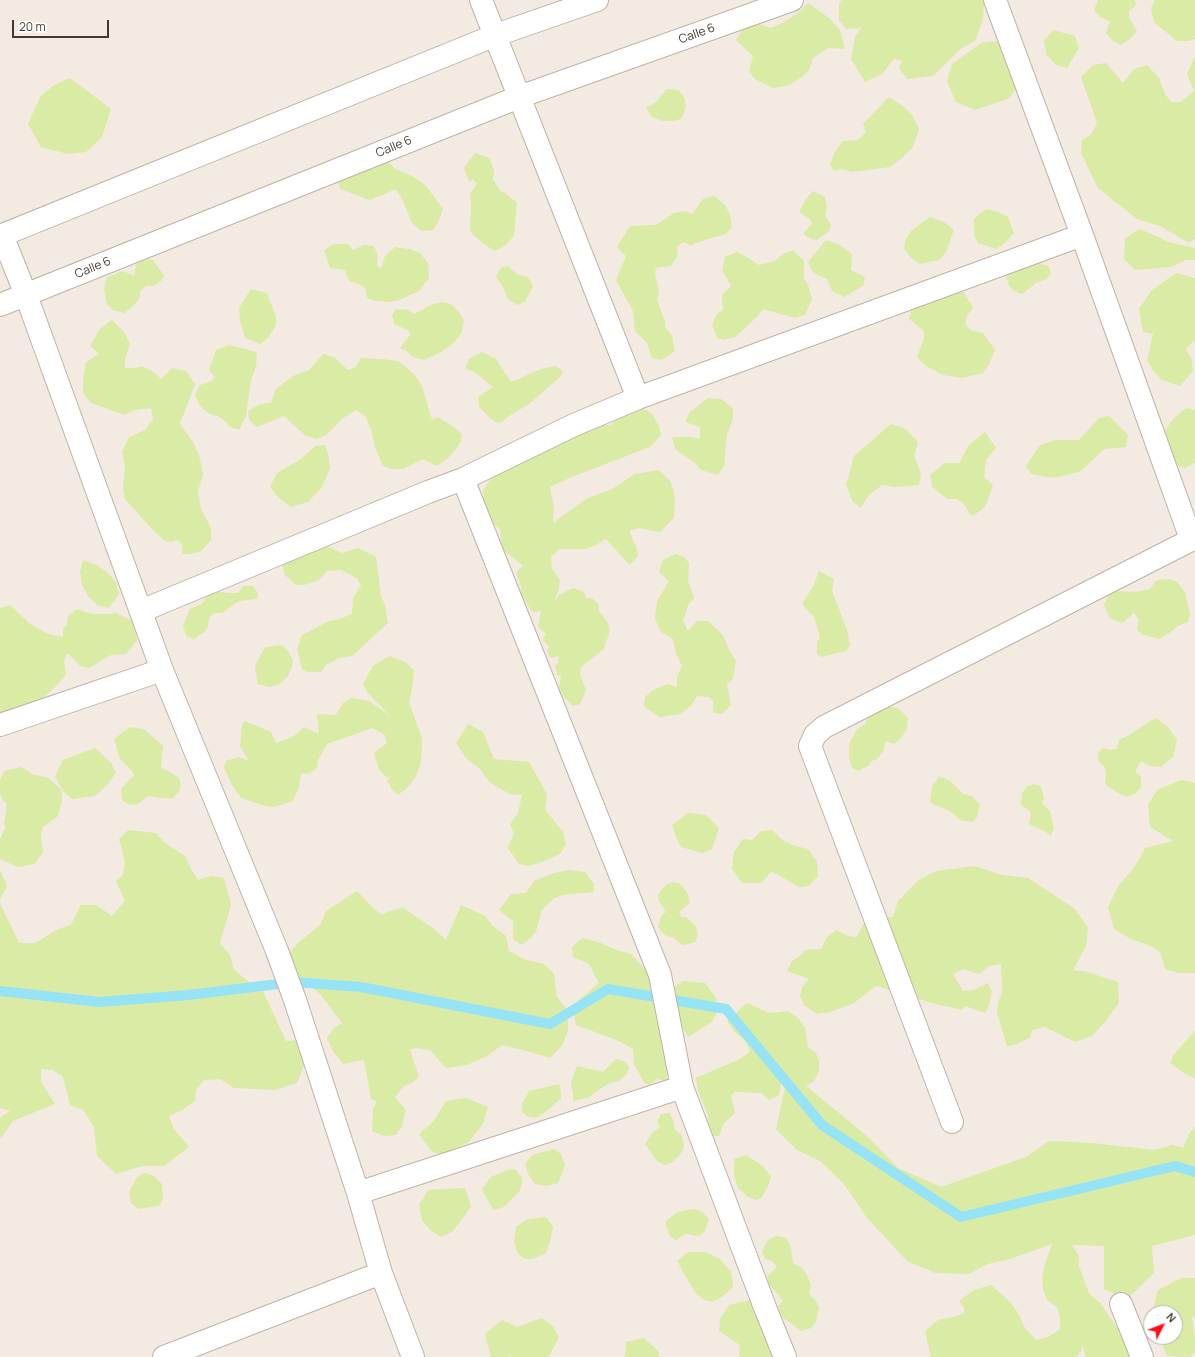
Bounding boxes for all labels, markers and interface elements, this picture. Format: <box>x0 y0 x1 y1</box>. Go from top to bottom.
scale bar <box>14 12 111 38</box>
text: 20 m <box>19 18 46 35</box>
street label: Calle 6 <box>677 21 717 47</box>
street label: Calle 6 <box>374 133 414 161</box>
street label: Calle 6 <box>73 254 113 282</box>
north arrow <box>1143 1305 1183 1345</box>
text: N <box>1163 1309 1180 1325</box>

